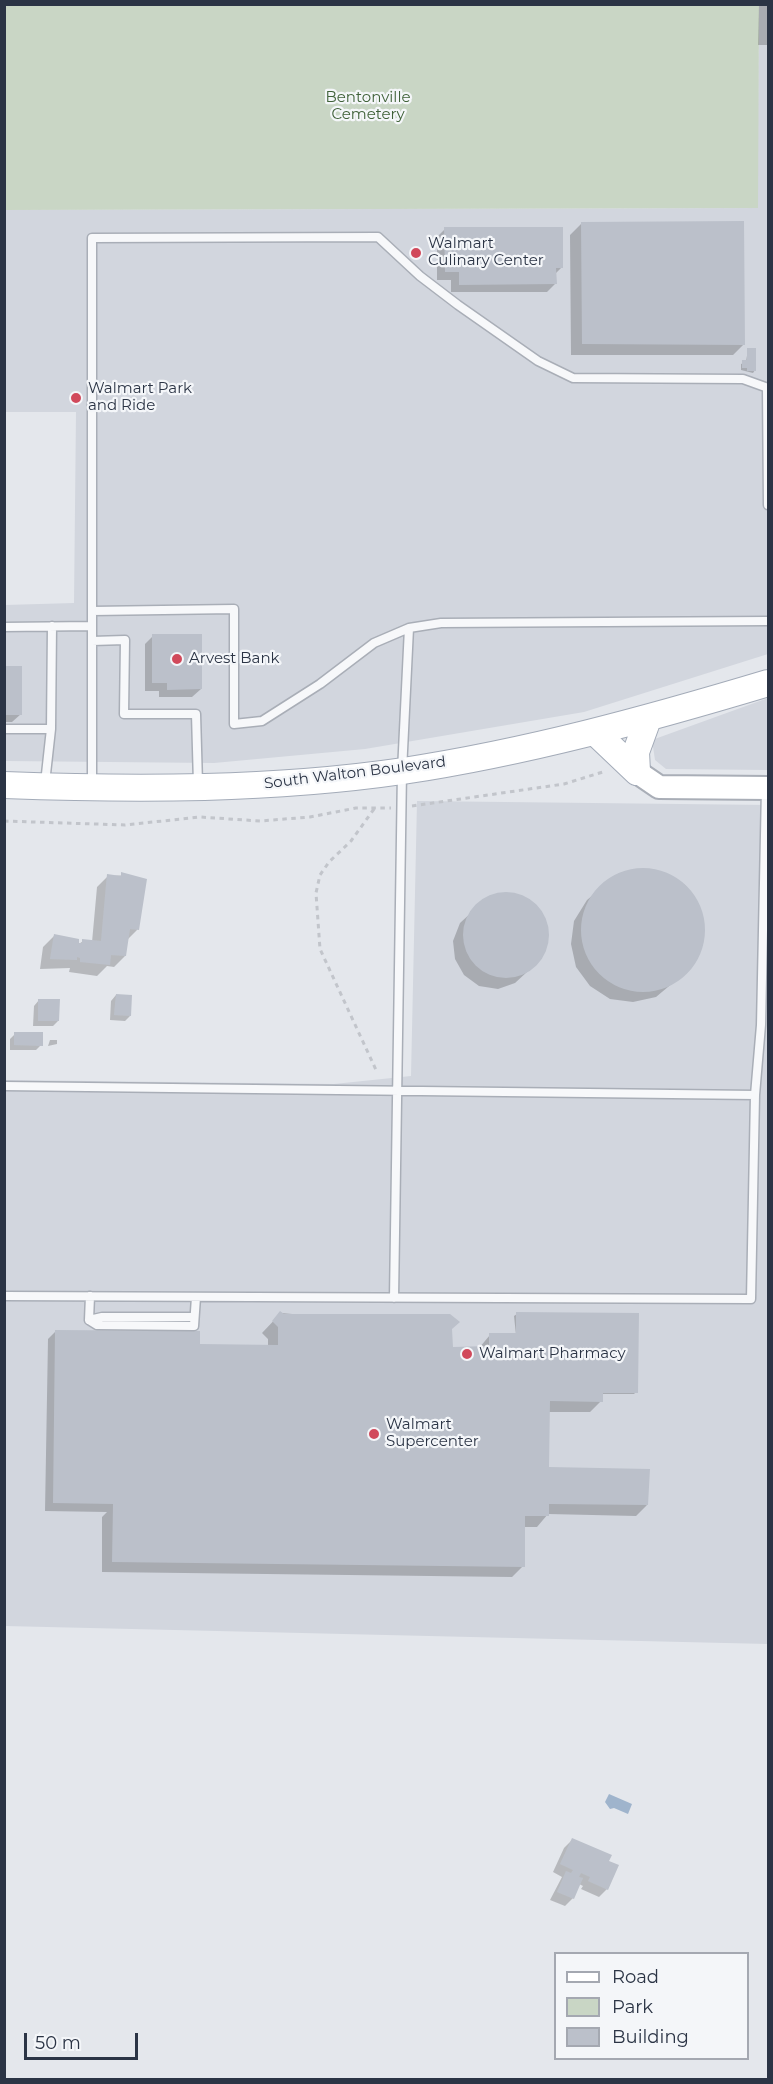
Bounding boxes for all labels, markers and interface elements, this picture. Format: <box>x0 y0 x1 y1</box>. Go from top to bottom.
park label: Bentonville Cemetery <box>325 89 411 124</box>
place label: Walmart Culinary Center <box>428 235 544 270</box>
marker: Walmart Culinary Center <box>409 246 423 260</box>
place label: Walmart Park and Ride <box>88 380 192 415</box>
marker: Walmart Park and Ride <box>69 391 83 405</box>
place label: Arvest Bank <box>189 650 280 668</box>
marker: Arvest Bank <box>170 652 184 666</box>
street label: South Walton Boulevard <box>263 753 447 793</box>
place label: Walmart Pharmacy <box>479 1345 626 1363</box>
marker: Walmart Pharmacy <box>460 1347 474 1361</box>
place label: Walmart Supercenter <box>386 1416 479 1451</box>
marker: Walmart Supercenter <box>367 1427 381 1441</box>
legend <box>554 1952 749 2060</box>
text: Road <box>612 1966 659 1988</box>
text: Park <box>612 1996 653 2018</box>
scale bar <box>27 2021 141 2059</box>
text: Building <box>612 2026 689 2048</box>
text: 50 m <box>35 2032 81 2054</box>

